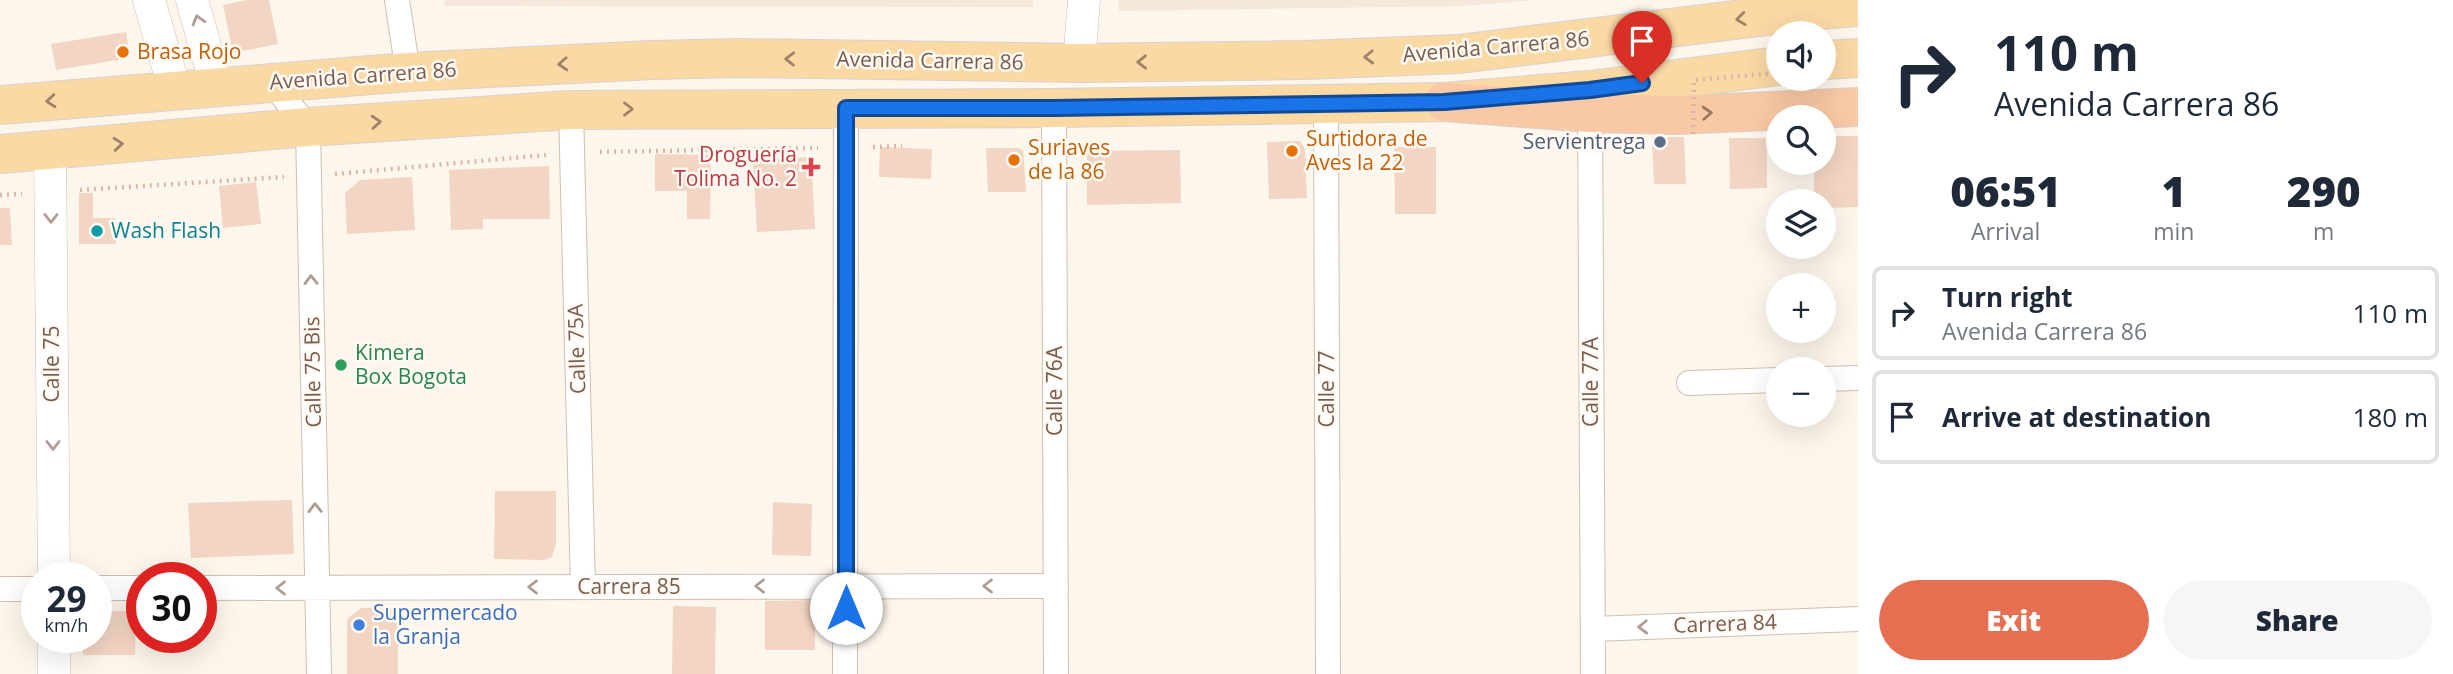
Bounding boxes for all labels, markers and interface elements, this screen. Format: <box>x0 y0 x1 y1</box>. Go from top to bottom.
pin <box>1612 11 1672 83</box>
one-way arrow <box>1736 12 1747 27</box>
one-way arrow <box>191 15 206 27</box>
text: 110 m <box>1994 19 2139 85</box>
map controls <box>1766 21 1836 427</box>
button: sound <box>1766 21 1836 91</box>
icon: arrive <box>1623 22 1661 60</box>
street label: Avenida Carrera 86 <box>1401 24 1590 68</box>
icon: right <box>1879 28 1970 119</box>
place label: Brasa Rojo <box>137 37 241 65</box>
marker: Brasa Rojo <box>115 44 131 60</box>
street label: Avenida Carrera 86 <box>836 44 1024 76</box>
one-way arrow <box>1363 50 1374 65</box>
one-way arrow <box>784 51 795 66</box>
one-way arrow <box>1136 54 1146 70</box>
street label: Avenida Carrera 86 <box>269 55 457 96</box>
one-way arrow <box>557 56 568 71</box>
text: Avenida Carrera 86 <box>1994 82 2279 125</box>
one-way arrow <box>46 93 57 108</box>
one-way arrow <box>623 101 634 117</box>
button: search <box>1766 105 1836 175</box>
one-way arrow <box>1702 106 1713 121</box>
one-way arrow <box>371 115 382 130</box>
place label: Surtidora de Aves la 22 <box>1306 124 1428 176</box>
place label: Servientrega <box>1523 127 1646 155</box>
place label: Suriaves de la 86 <box>1028 133 1110 185</box>
marker: Servientrega <box>1652 134 1668 150</box>
one-way arrow <box>113 137 124 152</box>
place label: Droguería Tolima No. 2 <box>674 140 797 192</box>
marker: Surtidora de Aves la 22 <box>1284 143 1300 159</box>
marker: Suriaves de la 86 <box>1006 152 1022 168</box>
marker: Droguería Tolima No. 2 <box>803 159 819 175</box>
text: 06:51 <box>1950 162 2061 219</box>
text: 1 <box>2162 162 2186 219</box>
text: 290 <box>2287 162 2361 219</box>
button: layers <box>1766 189 1836 259</box>
one-way arrow <box>43 213 59 224</box>
text: Arrival <box>1971 215 2040 247</box>
text: min <box>2153 215 2194 247</box>
text: m <box>2313 215 2334 247</box>
place label: Wash Flash <box>111 216 221 244</box>
marker: Wash Flash <box>89 223 105 239</box>
button: + <box>1766 273 1836 343</box>
one-way arrow <box>303 275 319 285</box>
text: Turn right <box>1942 279 2073 315</box>
icon: right <box>1883 294 1921 332</box>
text: 110 m <box>2353 295 2428 331</box>
street label: Calle 75A <box>560 303 592 395</box>
text: Avenida Carrera 86 <box>1942 315 2147 347</box>
street label: Calle 75 Bis <box>297 316 327 428</box>
street label: Calle 75 <box>37 326 65 402</box>
street label: Calle 77A <box>1576 336 1604 427</box>
place label: Kimera Box Bogota <box>355 338 467 390</box>
street label: Calle 76A <box>1040 345 1068 436</box>
street label: Calle 77 <box>1312 351 1340 427</box>
marker: Kimera Box Bogota <box>333 357 349 373</box>
button: − <box>1766 357 1836 427</box>
icon: arrive <box>1883 398 1921 436</box>
text: Arrive at destination <box>1942 399 2211 435</box>
text: 180 m <box>2353 399 2428 435</box>
one-way arrow <box>45 440 60 451</box>
one-way arrow <box>308 502 323 513</box>
speed limit sign: 30 <box>126 562 217 653</box>
position arrow <box>809 571 883 645</box>
street label: Carrera 85 <box>577 572 681 600</box>
text: 29 <box>46 575 87 622</box>
one-way arrow <box>755 578 765 594</box>
one-way arrow <box>982 578 993 594</box>
one-way arrow <box>527 579 538 595</box>
one-way arrow <box>275 580 286 596</box>
button: Exit <box>1879 580 2149 660</box>
button: Share <box>2163 580 2432 660</box>
place label: Supermercado la Granja <box>373 598 518 650</box>
street label: Carrera 84 <box>1673 607 1777 639</box>
text: km/h <box>45 613 88 637</box>
marker: Supermercado la Granja <box>351 617 367 633</box>
one-way arrow <box>1637 619 1648 635</box>

